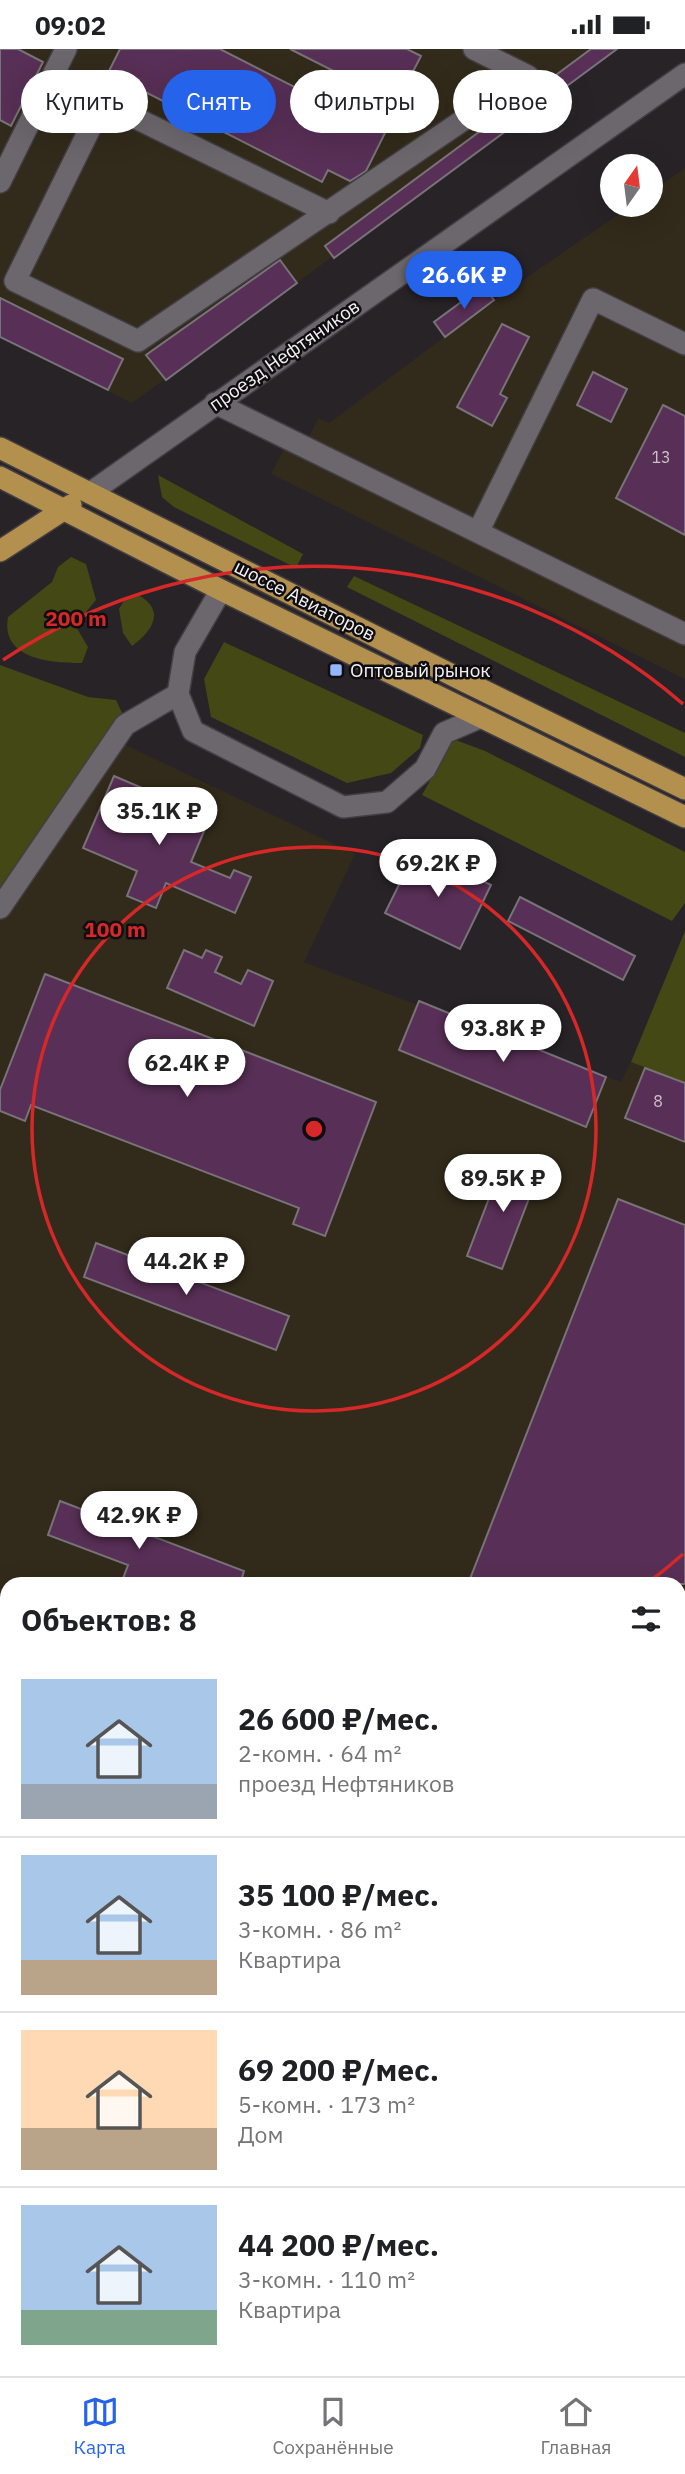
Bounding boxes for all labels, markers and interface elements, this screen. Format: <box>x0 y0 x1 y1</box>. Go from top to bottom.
text: 09:02 <box>35 8 106 42</box>
chip: Купить <box>21 70 148 133</box>
chip: Снять <box>162 70 276 133</box>
chip: Фильтры <box>290 70 439 133</box>
chip: Новое <box>453 70 572 133</box>
north arrow <box>600 154 663 217</box>
map controls <box>600 154 663 217</box>
pin: 26.6K ₽ <box>399 251 529 311</box>
text: 26.6K ₽ <box>421 259 507 289</box>
street label: проезд Нефтяников <box>204 294 364 416</box>
house number: 13 <box>651 447 671 467</box>
street label: шоссе Авиаторов <box>231 554 379 646</box>
text: 200 m <box>45 604 107 632</box>
place label: Оптовый рынок <box>350 658 491 682</box>
marker: Оптовый рынок <box>328 662 344 678</box>
pin: 35.1K ₽ <box>94 787 224 847</box>
text: 35.1K ₽ <box>116 795 202 825</box>
pin: 69.2K ₽ <box>373 839 503 899</box>
text: 69.2K ₽ <box>395 847 481 877</box>
text: 100 m <box>84 915 146 943</box>
pin: 93.8K ₽ <box>438 1005 568 1064</box>
text: 93.8K ₽ <box>460 1012 546 1042</box>
pin: 62.4K ₽ <box>122 1039 252 1099</box>
text: 62.4K ₽ <box>144 1047 230 1077</box>
house number: 8 <box>653 1091 663 1111</box>
centre of rings <box>302 1117 326 1141</box>
pin: 89.5K ₽ <box>438 1155 568 1214</box>
text: 89.5K ₽ <box>460 1162 546 1192</box>
pin: 44.2K ₽ <box>121 1237 251 1297</box>
text: 44.2K ₽ <box>143 1245 229 1275</box>
pin: 42.9K ₽ <box>74 1491 204 1551</box>
text: 42.9K ₽ <box>96 1499 182 1529</box>
text: Объектов: 8 <box>21 1600 197 1639</box>
icon: filters <box>627 1600 665 1638</box>
text: 26 600 ₽/мес. <box>238 1699 439 1738</box>
icon: home <box>77 1707 161 1791</box>
text: 2-комн. · 64 m² <box>238 1738 401 1768</box>
text: проезд Нефтяников <box>238 1768 455 1798</box>
text: 35 100 ₽/мес. <box>238 1875 439 1914</box>
icon: home <box>77 1883 161 1967</box>
text: 3-комн. · 86 m² <box>238 1914 401 1944</box>
text: Квартира <box>238 1944 341 1974</box>
text: 69 200 ₽/мес. <box>238 2050 439 2089</box>
icon: home <box>77 2058 161 2142</box>
text: 5-комн. · 173 m² <box>238 2089 415 2119</box>
text: Дом <box>238 2119 283 2149</box>
text: 44 200 ₽/мес. <box>238 2225 439 2264</box>
icon: home <box>77 2233 161 2317</box>
text: 3-комн. · 110 m² <box>238 2264 415 2294</box>
text: Квартира <box>238 2294 341 2324</box>
tab: Карта <box>73 2393 126 2459</box>
tab: Сохранённые <box>273 2393 394 2459</box>
tab: Главная <box>541 2393 612 2459</box>

